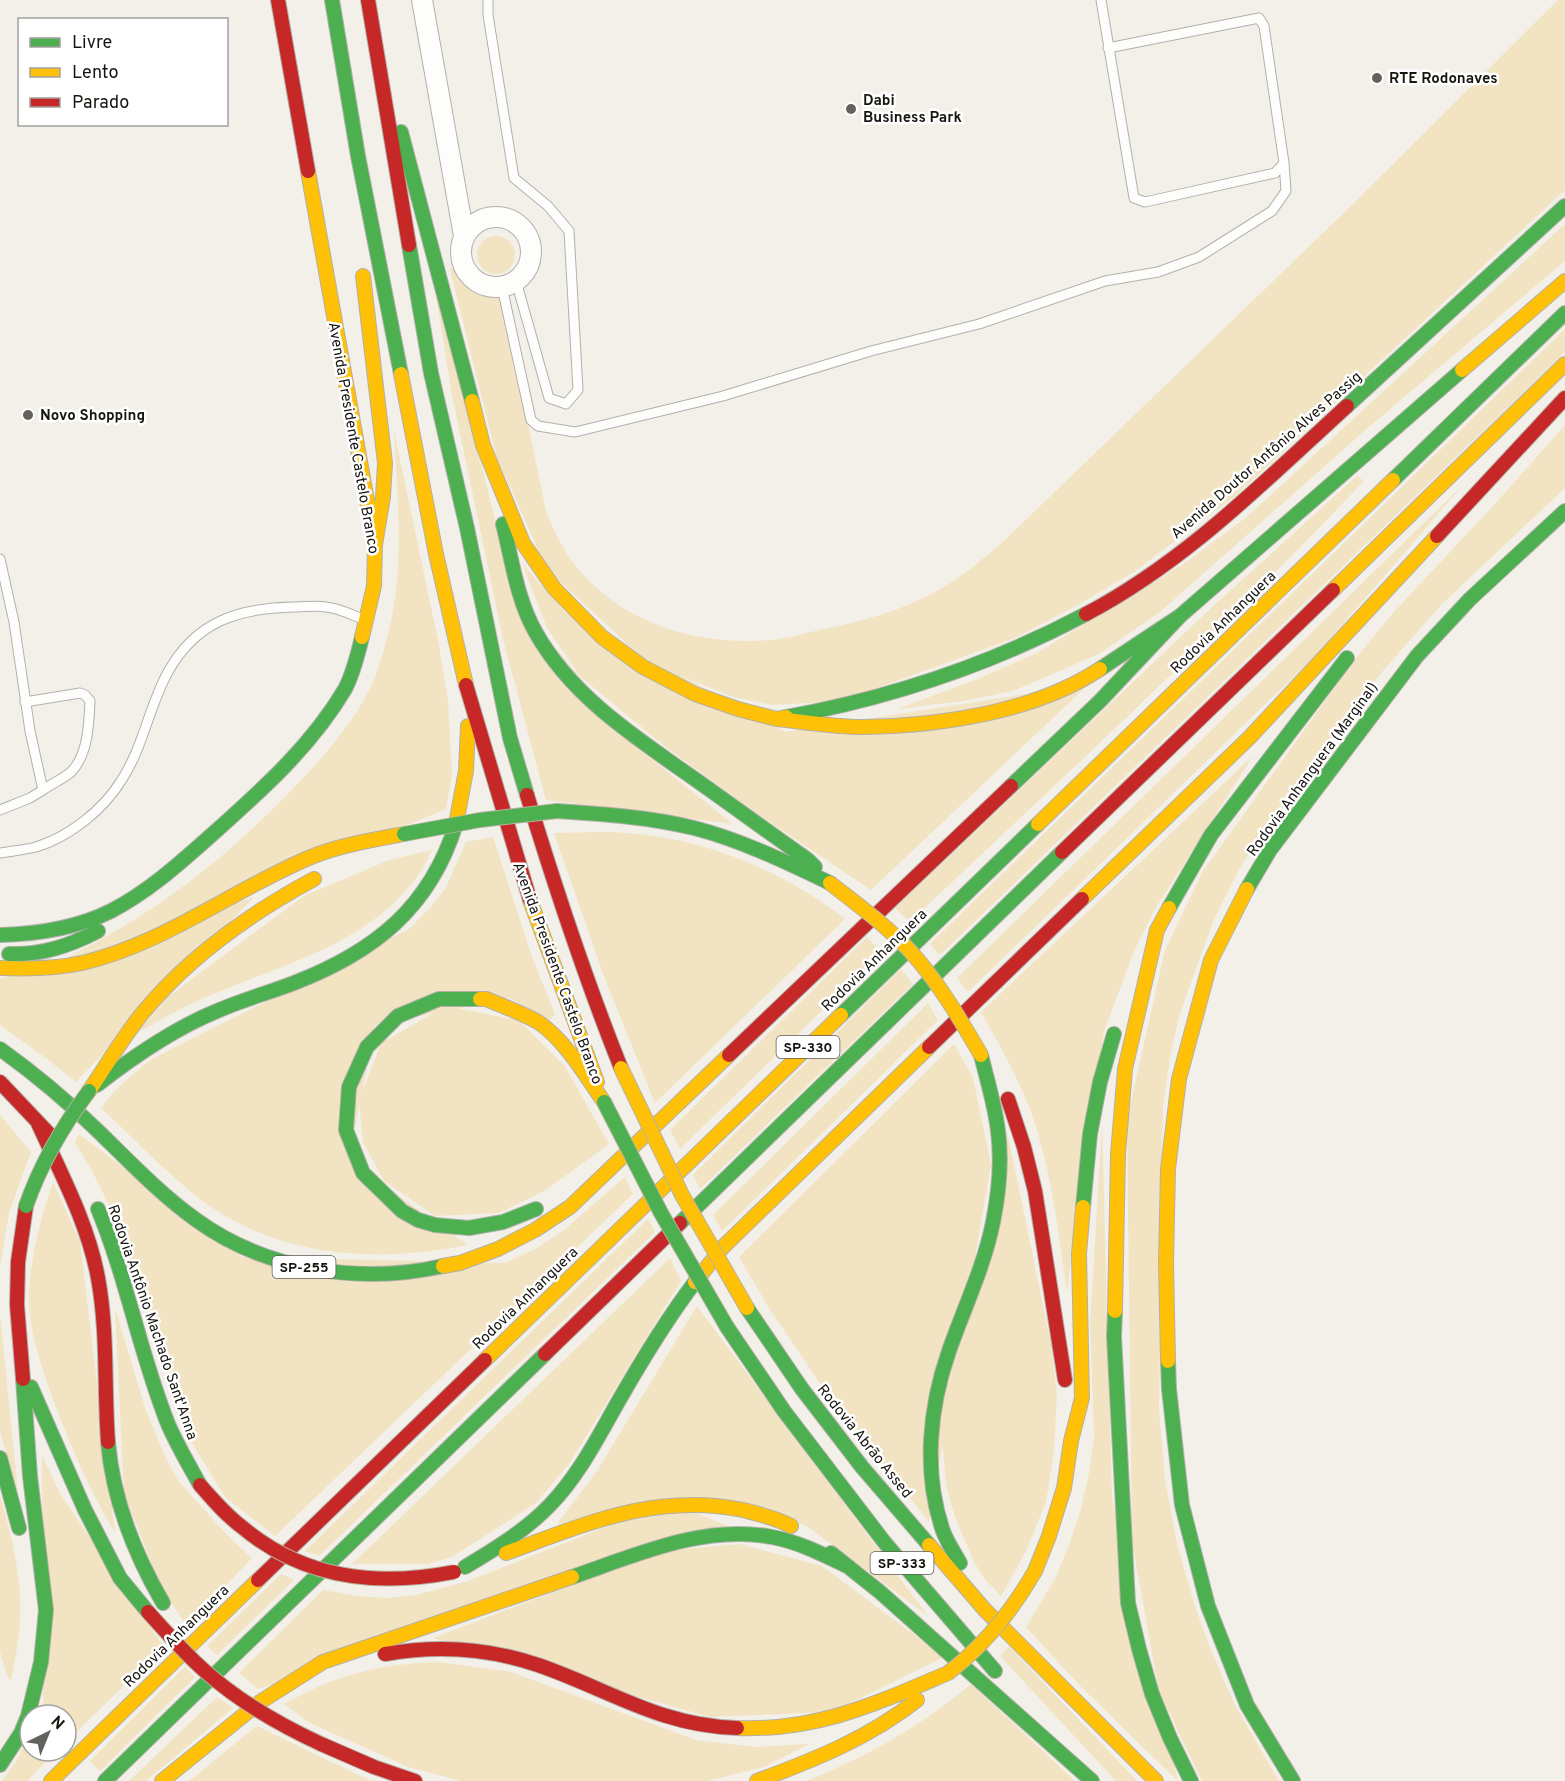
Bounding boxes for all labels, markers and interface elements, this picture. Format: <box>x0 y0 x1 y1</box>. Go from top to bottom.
legend <box>18 18 228 126</box>
text: Livre <box>72 32 112 55</box>
text: Lento <box>72 62 118 85</box>
place label: RTE Rodonaves <box>1389 70 1498 89</box>
marker: RTE Rodonaves <box>1370 71 1384 85</box>
text: Parado <box>72 92 129 115</box>
place label: Dabi Business Park <box>863 92 962 128</box>
marker: Dabi Business Park <box>844 102 858 116</box>
street label: Avenida Presidente Castelo Branco <box>323 321 382 556</box>
street label: Avenida Doutor Antônio Alves Passig <box>1168 368 1366 544</box>
place label: Novo Shopping <box>40 407 145 426</box>
marker: Novo Shopping <box>21 408 35 422</box>
street label: Rodovia Anhanguera <box>1167 568 1281 678</box>
street label: Rodovia Anhanguera (Marginal) <box>1243 679 1383 861</box>
street label: Avenida Presidente Castelo Branco <box>507 860 606 1087</box>
street label: Rodovia Anhanguera <box>818 906 932 1016</box>
road number: SP-330 <box>776 1036 840 1058</box>
street label: Rodovia Antônio Machado Sant'Anna <box>102 1202 201 1443</box>
street label: Rodovia Anhanguera <box>469 1244 583 1354</box>
road number: SP-255 <box>272 1256 336 1278</box>
street label: Rodovia Abrão Assed <box>812 1381 916 1503</box>
road number: SP-333 <box>870 1552 934 1574</box>
street label: Rodovia Anhanguera <box>120 1582 234 1692</box>
north arrow <box>18 1703 78 1763</box>
text: N <box>46 1712 68 1735</box>

